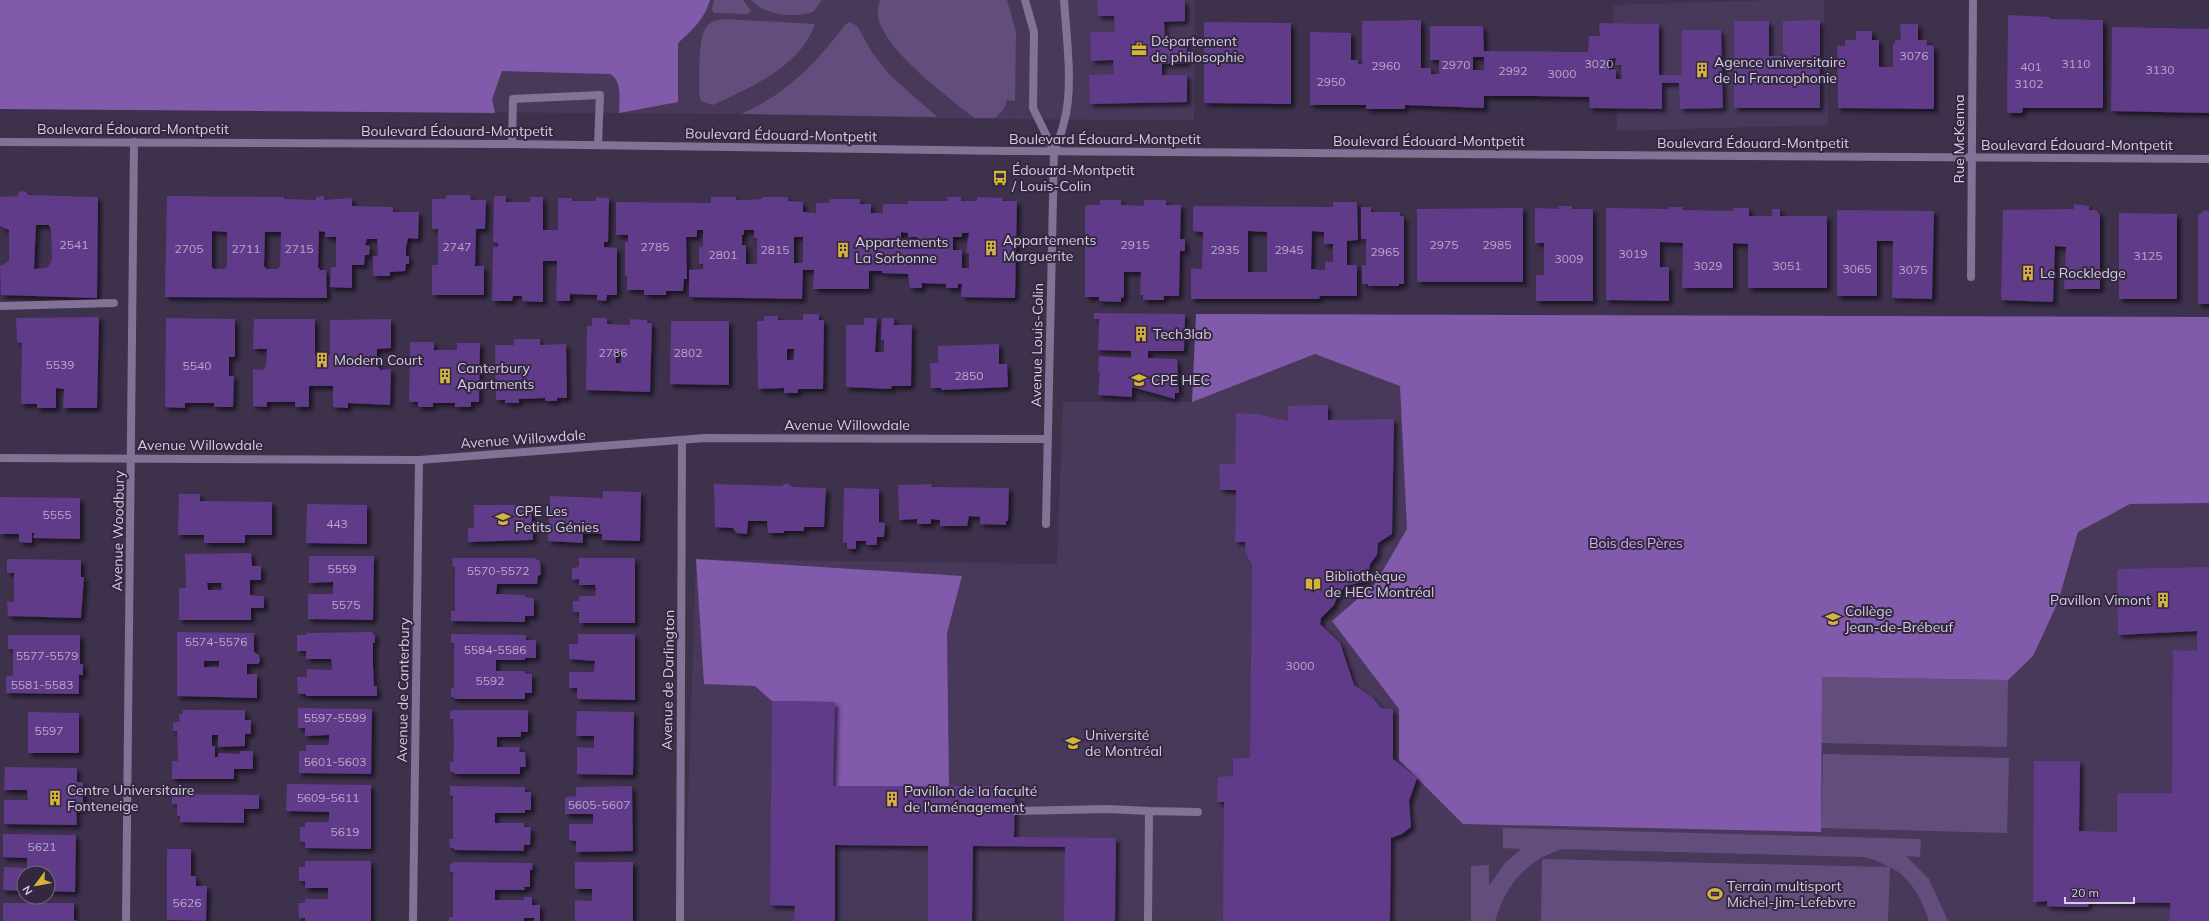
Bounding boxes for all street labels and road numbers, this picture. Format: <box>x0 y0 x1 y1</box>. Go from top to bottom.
street label: Rue McKenna <box>1950 94 1968 184</box>
street label: Boulevard Édouard-Montpetit <box>37 120 229 138</box>
street label: Boulevard Édouard-Montpetit <box>361 122 553 140</box>
street label: Boulevard Édouard-Montpetit <box>685 124 877 146</box>
street label: Boulevard Édouard-Montpetit <box>1009 130 1201 148</box>
street label: Boulevard Édouard-Montpetit <box>1333 132 1525 150</box>
street label: Boulevard Édouard-Montpetit <box>1657 134 1849 152</box>
street label: Boulevard Édouard-Montpetit <box>1981 136 2173 154</box>
street label: Avenue Louis-Colin <box>1027 283 1047 407</box>
street label: Avenue Willowdale <box>784 416 910 434</box>
street label: Avenue Willowdale <box>460 426 586 452</box>
street label: Avenue Willowdale <box>137 436 263 454</box>
street label: Avenue Woodbury <box>108 470 128 592</box>
street label: Avenue de Darlington <box>658 610 678 750</box>
street label: Avenue de Canterbury <box>393 617 413 763</box>

